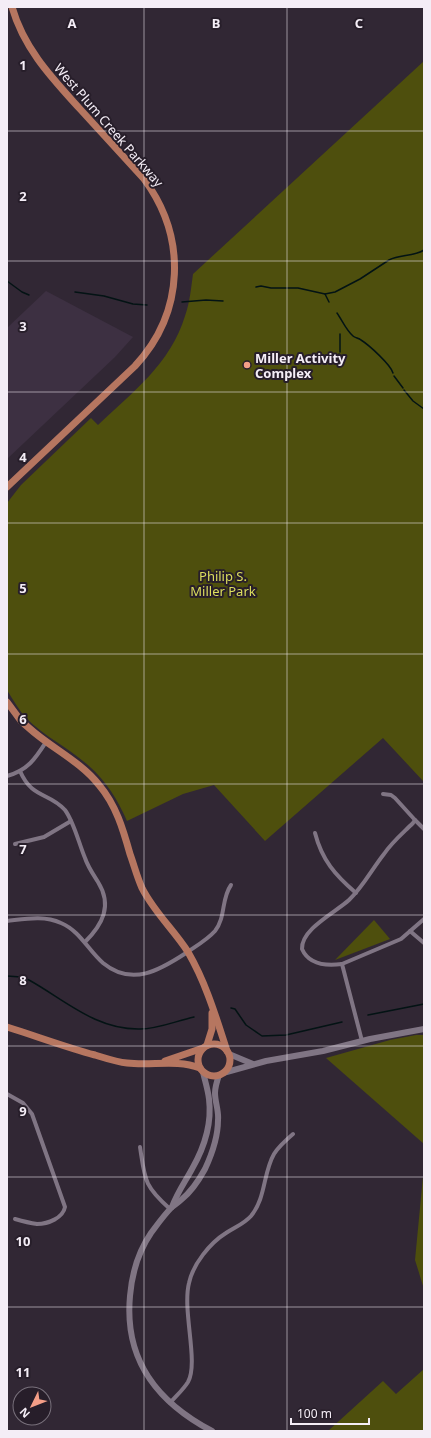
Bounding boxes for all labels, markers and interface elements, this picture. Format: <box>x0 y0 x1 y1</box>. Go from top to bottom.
text: A <box>68 14 77 32</box>
text: B <box>212 14 220 32</box>
text: C <box>355 14 363 32</box>
text: 1 <box>19 56 27 74</box>
street label: West Plum Creek Parkway <box>50 59 168 191</box>
text: 2 <box>19 187 27 205</box>
text: 3 <box>19 317 27 335</box>
place label: Miller Activity Complex <box>255 349 346 382</box>
marker: Miller Activity Complex <box>242 360 252 370</box>
text: 4 <box>19 448 27 466</box>
park label: Philip S. Miller Park <box>190 567 256 600</box>
text: 5 <box>19 579 27 597</box>
text: 6 <box>19 710 27 728</box>
text: 7 <box>19 840 27 858</box>
text: 8 <box>19 971 27 989</box>
text: 9 <box>19 1102 27 1120</box>
text: 10 <box>16 1232 30 1250</box>
text: 11 <box>16 1363 30 1381</box>
north arrow <box>12 1386 52 1426</box>
scale bar <box>291 1400 369 1426</box>
text: N <box>16 1405 33 1422</box>
text: 100 m <box>297 1405 332 1422</box>

